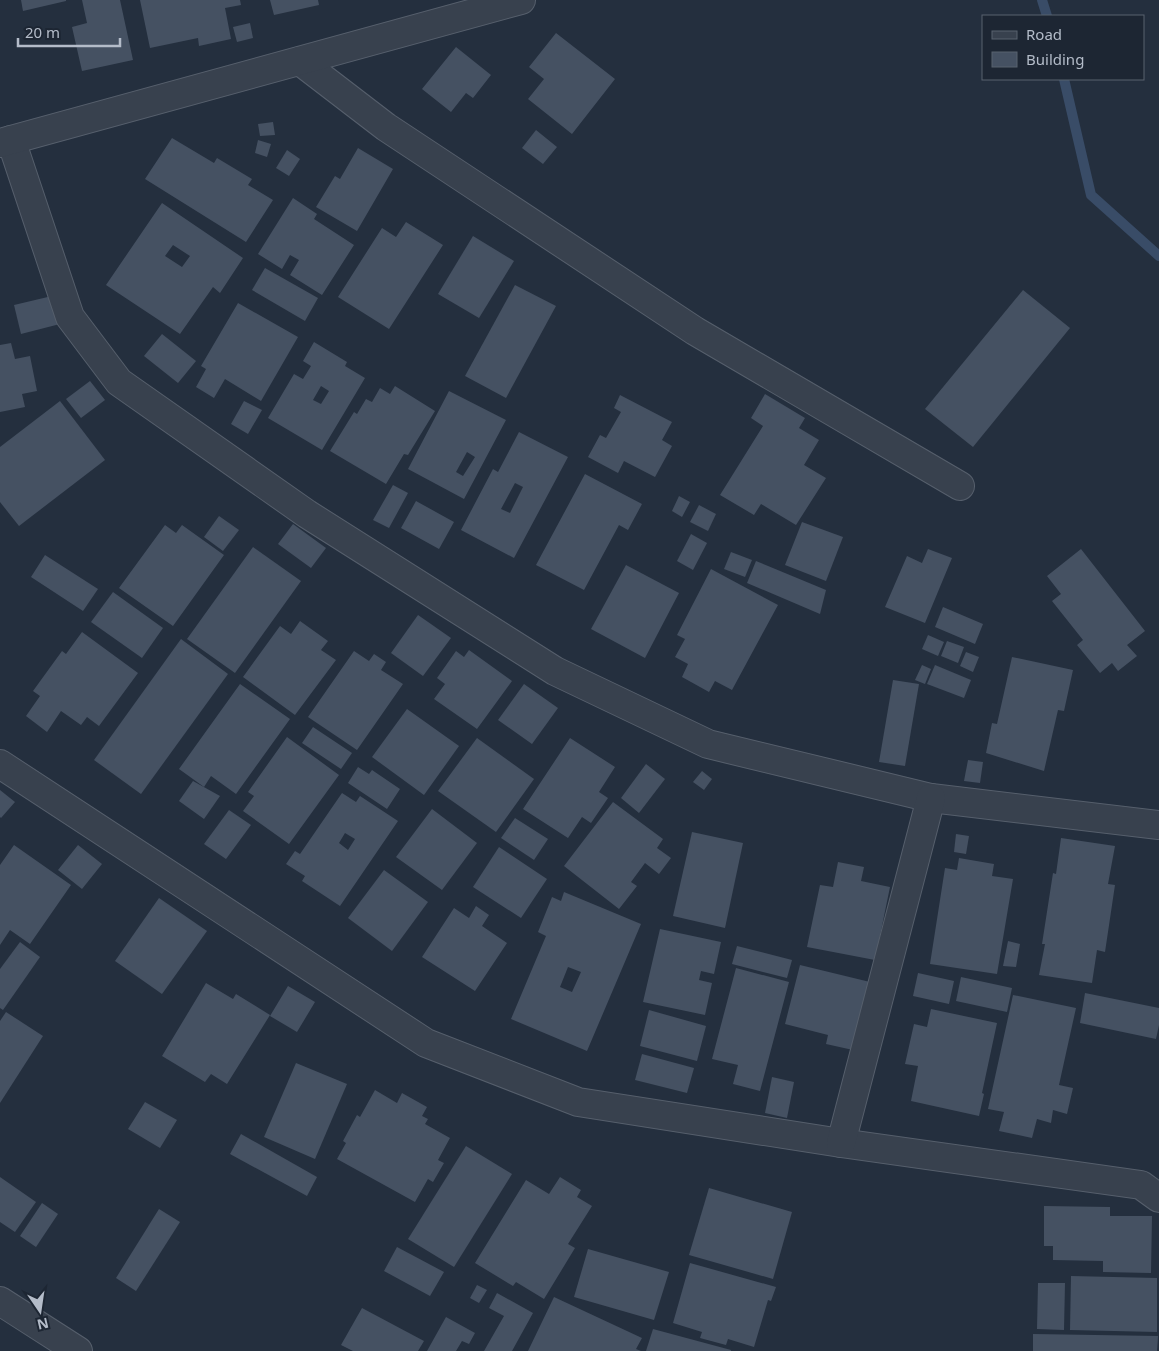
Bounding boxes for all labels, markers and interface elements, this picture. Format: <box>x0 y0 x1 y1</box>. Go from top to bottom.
scale bar <box>18 15 120 47</box>
legend <box>982 15 1144 80</box>
text: 20 m <box>25 22 60 42</box>
text: Road <box>1026 24 1062 44</box>
text: Building <box>1026 49 1084 69</box>
north arrow <box>15 1286 65 1336</box>
text: N <box>35 1314 51 1335</box>

